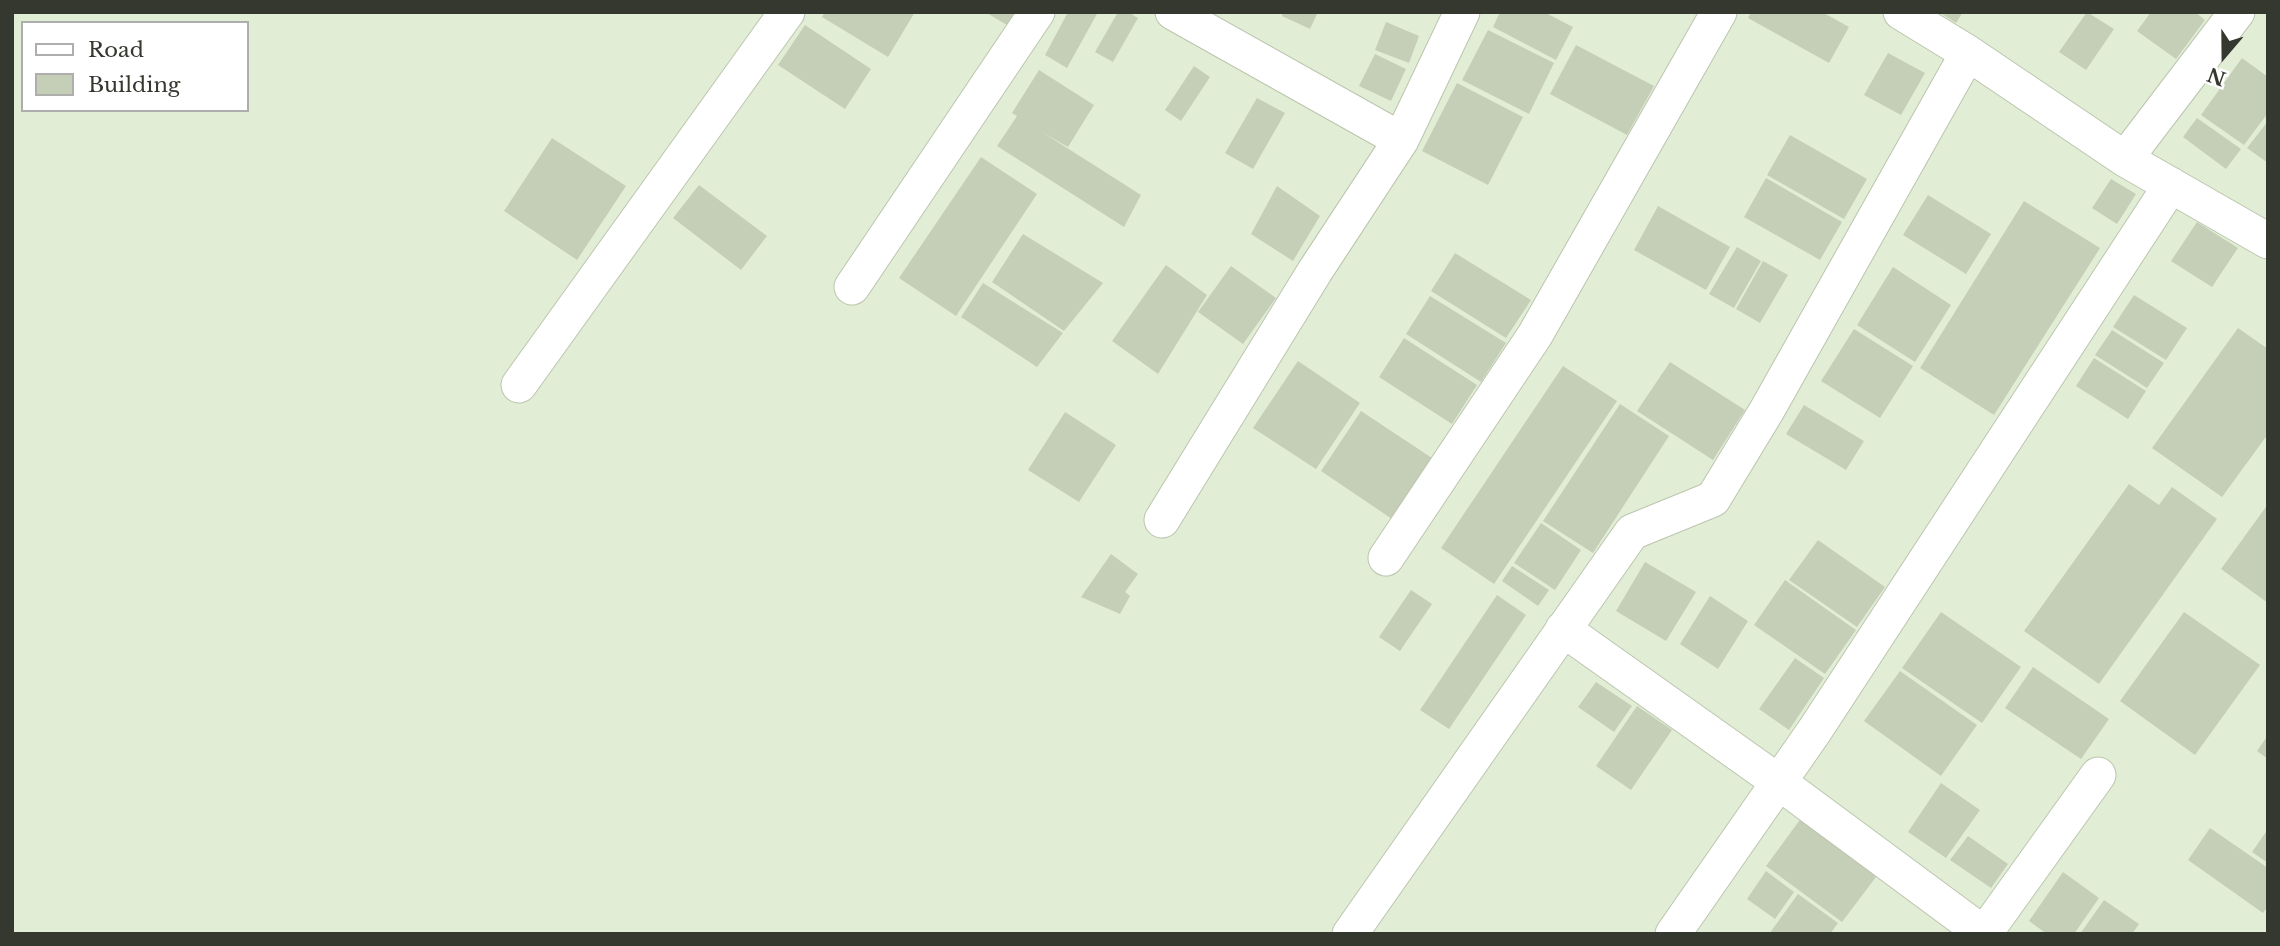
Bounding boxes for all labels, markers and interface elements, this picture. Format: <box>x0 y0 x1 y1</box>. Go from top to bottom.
legend <box>21 21 248 112</box>
north arrow <box>2189 21 2259 91</box>
text: Road <box>88 37 144 63</box>
text: N <box>2204 62 2229 90</box>
text: Building <box>88 72 180 98</box>

